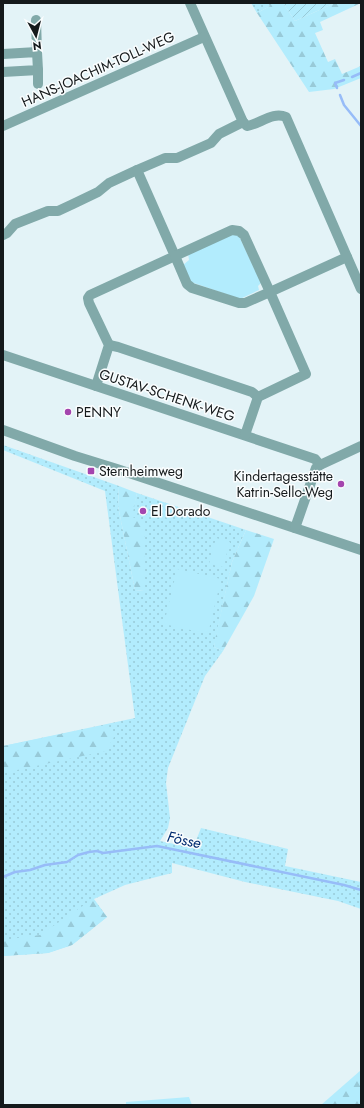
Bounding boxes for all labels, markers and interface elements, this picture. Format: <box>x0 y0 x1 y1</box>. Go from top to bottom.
north arrow <box>16 16 56 56</box>
street label: HANS-JOACHIM-TOLL-WEG <box>19 28 177 110</box>
street label: GUSTAV-SCHENK-WEG <box>97 364 238 426</box>
place label: PENNY <box>76 402 121 422</box>
marker: PENNY <box>63 407 73 417</box>
place label: Sternheimweg <box>99 461 183 481</box>
marker: Sternheimweg <box>86 466 96 476</box>
place label: Kindertagesstätte Katrin-Sello-Weg <box>233 466 333 502</box>
marker: Kindertagesstätte Katrin-Sello-Weg <box>336 479 346 489</box>
place label: El Dorado <box>151 501 211 521</box>
marker: El Dorado <box>138 506 148 516</box>
water label: Fösse <box>165 826 203 854</box>

